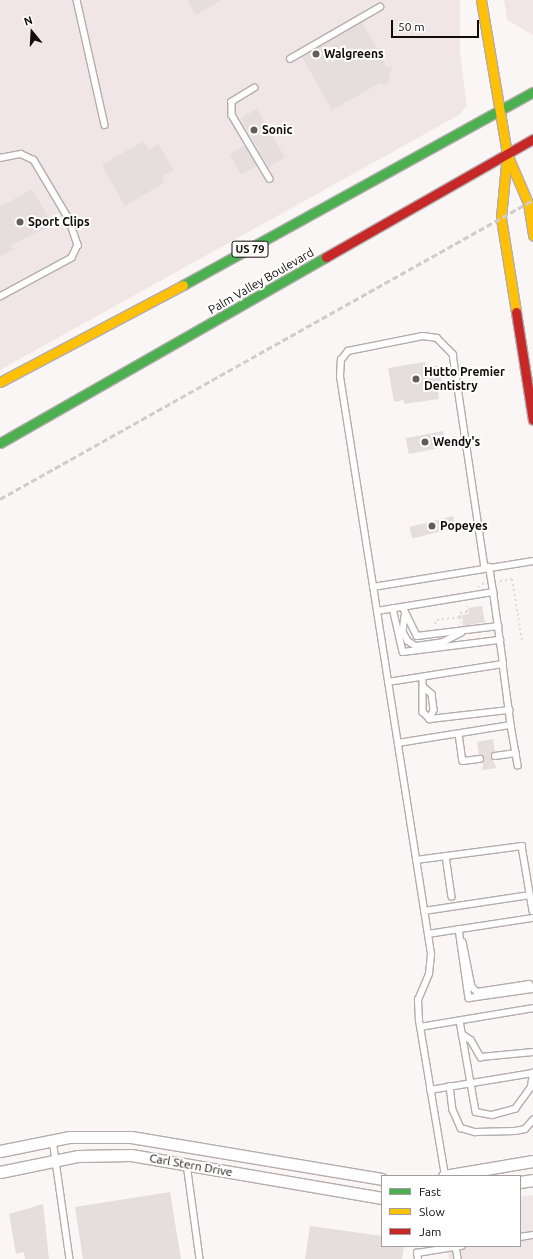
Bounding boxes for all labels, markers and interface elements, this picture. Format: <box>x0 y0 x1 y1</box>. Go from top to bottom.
north arrow <box>12 12 52 52</box>
scale bar <box>393 12 481 38</box>
text: N <box>23 14 34 28</box>
text: 50 m <box>398 20 425 33</box>
place label: Walgreens <box>324 47 384 61</box>
marker: Walgreens <box>311 49 321 59</box>
place label: Sonic <box>262 123 292 137</box>
marker: Sonic <box>249 125 259 135</box>
place label: Sport Clips <box>28 215 90 229</box>
marker: Sport Clips <box>15 217 25 227</box>
road number: US 79 <box>231 240 269 258</box>
street label: Palm Valley Boulevard <box>206 245 316 317</box>
place label: Hutto Premier Dentistry <box>424 365 505 393</box>
marker: Hutto Premier Dentistry <box>411 374 421 384</box>
place label: Wendy's <box>433 435 480 449</box>
marker: Wendy's <box>420 437 430 447</box>
place label: Popeyes <box>440 519 488 533</box>
marker: Popeyes <box>427 521 437 531</box>
street label: Carl Stern Drive <box>148 1151 234 1179</box>
legend <box>381 1175 521 1247</box>
text: Fast <box>419 1185 441 1198</box>
text: Slow <box>419 1205 445 1218</box>
text: Jam <box>419 1225 441 1238</box>

